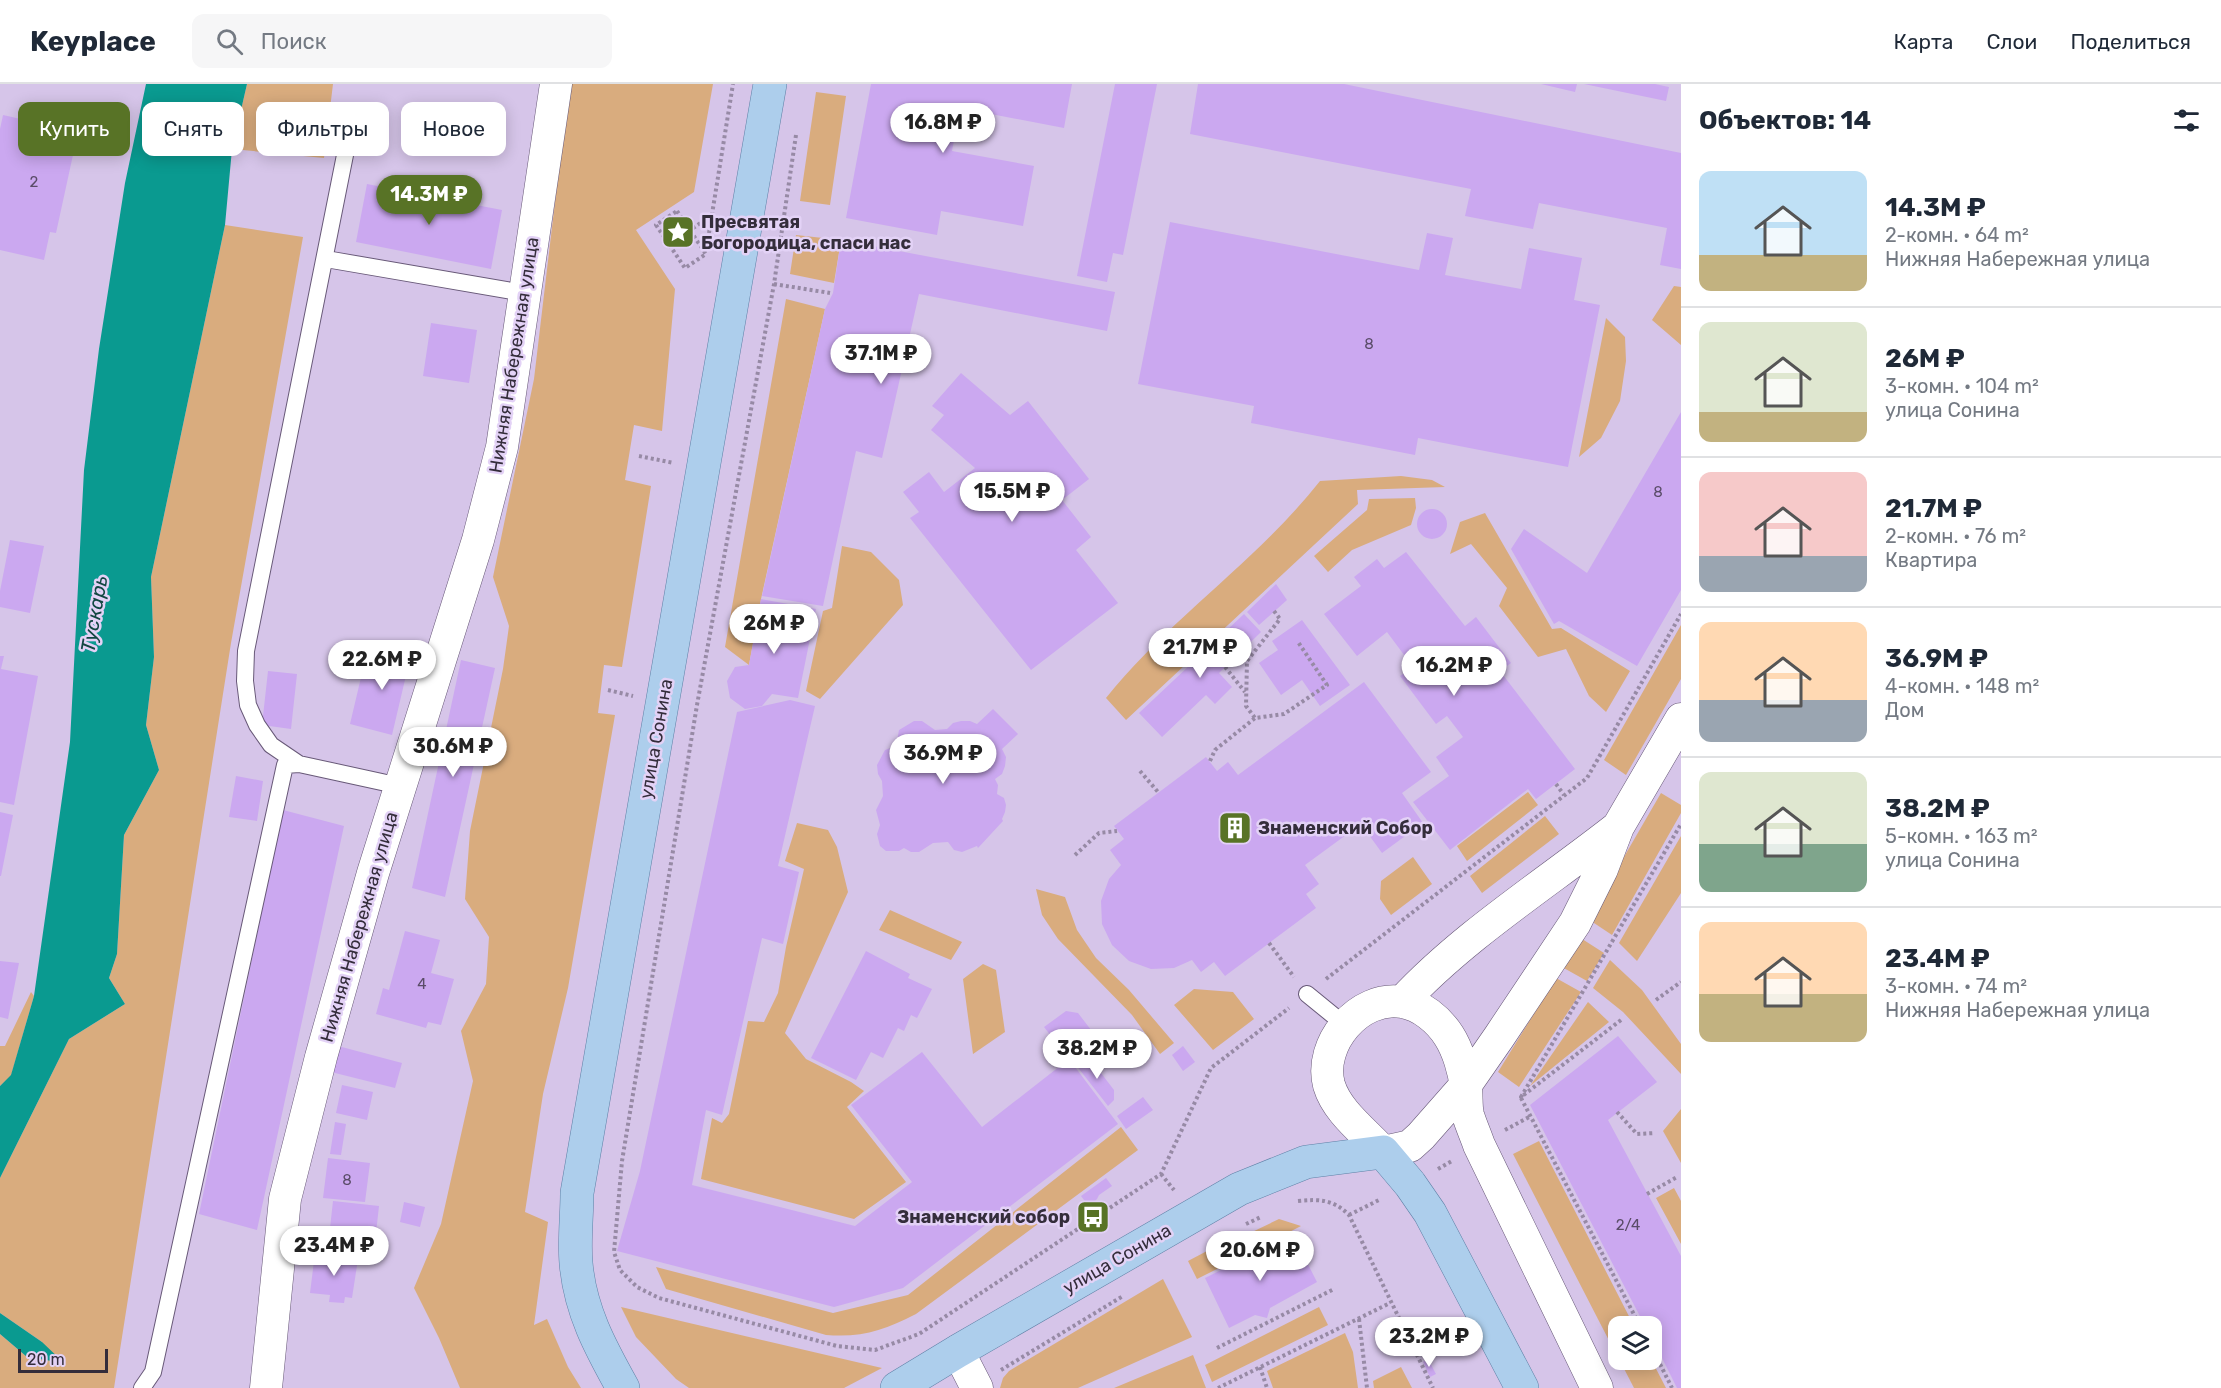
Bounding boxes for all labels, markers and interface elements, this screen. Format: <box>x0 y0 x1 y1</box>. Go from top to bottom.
search box <box>192 14 612 68</box>
text: Keyplace <box>30 25 156 58</box>
icon: search <box>213 25 246 58</box>
text: Поиск <box>261 28 326 55</box>
text: Карта <box>1893 29 1953 54</box>
text: Слои <box>1986 29 2037 54</box>
text: Поделиться <box>2070 29 2191 54</box>
chip: Купить <box>18 102 130 156</box>
chip: Снять <box>142 102 244 156</box>
chip: Фильтры <box>256 102 389 156</box>
chip: Новое <box>401 102 506 156</box>
pin: 16.8M ₽ <box>888 103 998 154</box>
icon: filters <box>2170 104 2203 137</box>
text: Объектов: 14 <box>1699 105 1871 136</box>
text: 16.8M ₽ <box>904 110 982 134</box>
house number: 2 <box>30 173 39 191</box>
pin: 14.3M ₽ <box>374 175 484 226</box>
text: 14.3M ₽ <box>390 182 468 206</box>
text: 14.3M ₽ <box>1885 192 1986 223</box>
icon: home <box>1747 195 1819 267</box>
place label: Пресвятая Богородица, спаси нас <box>701 211 911 254</box>
place icon: Пресвятая Богородица, спаси нас <box>660 214 696 250</box>
text: 2-комн. · 64 m² <box>1885 223 2029 247</box>
street label: Нижняя Набережная улица <box>484 235 544 475</box>
text: Нижняя Набережная улица <box>1885 247 2150 271</box>
pin: 37.1M ₽ <box>826 334 936 385</box>
house number: 8 <box>1364 335 1374 353</box>
text: 37.1M ₽ <box>844 341 918 365</box>
text: 26M ₽ <box>1885 343 1965 374</box>
icon: home <box>1747 346 1819 418</box>
text: 3-комн. · 104 m² <box>1885 374 2039 398</box>
text: улица Сонина <box>1885 398 2020 422</box>
pin: 15.5M ₽ <box>957 472 1067 523</box>
text: 15.5M ₽ <box>974 479 1050 503</box>
house number: 8 <box>1653 483 1663 501</box>
text: 21.7M ₽ <box>1885 493 1982 524</box>
icon: home <box>1747 496 1819 568</box>
text: 2-комн. · 76 m² <box>1885 524 2026 548</box>
text: Квартира <box>1885 548 1977 572</box>
water label: Тускарь <box>75 574 113 654</box>
pin: 26M ₽ <box>732 604 816 655</box>
text: 26M ₽ <box>743 611 805 635</box>
pin: 21.7M ₽ <box>1145 628 1255 679</box>
text: 21.7M ₽ <box>1163 635 1237 659</box>
pin: 22.6M ₽ <box>327 640 437 691</box>
text: 36.9M ₽ <box>1885 643 1988 674</box>
pin: 16.2M ₽ <box>1399 646 1509 697</box>
icon: home <box>1747 646 1819 718</box>
text: 22.6M ₽ <box>342 647 422 671</box>
text: 16.2M ₽ <box>1416 653 1492 677</box>
text: 4-комн. · 148 m² <box>1885 674 2039 698</box>
street label: улица Сонина <box>635 677 677 801</box>
text: Дом <box>1885 698 1924 722</box>
pin: 30.6M ₽ <box>398 727 508 778</box>
text: 30.6M ₽ <box>413 734 493 758</box>
pin: 36.9M ₽ <box>888 734 998 785</box>
text: 36.9M ₽ <box>903 741 983 765</box>
text: 38.2M ₽ <box>1885 793 1990 824</box>
icon: home <box>1747 796 1819 868</box>
street label: Нижняя Набережная улица <box>316 809 402 1045</box>
building icon: Знаменский Собор <box>1217 810 1253 846</box>
place label: Знаменский Собор <box>1258 817 1433 839</box>
text: 5-комн. · 163 m² <box>1885 824 2038 848</box>
text: улица Сонина <box>1885 848 2020 872</box>
text: 23.4M ₽ <box>1885 943 1990 974</box>
icon: home <box>1747 946 1819 1018</box>
text: 3-комн. · 74 m² <box>1885 974 2027 998</box>
house number: 4 <box>417 975 427 993</box>
text: Нижняя Набережная улица <box>1885 998 2150 1022</box>
pin: 38.2M ₽ <box>1042 1029 1152 1080</box>
text: 38.2M ₽ <box>1057 1036 1137 1060</box>
house number: 8 <box>342 1171 352 1189</box>
bus stop icon: Знаменский собор <box>1075 1199 1111 1235</box>
place label: Знаменский собор <box>897 1206 1070 1228</box>
house number: 2/4 <box>1616 1216 1640 1234</box>
street label: улица Сонина <box>1059 1219 1175 1299</box>
pin: 23.4M ₽ <box>279 1226 389 1277</box>
pin: 20.6M ₽ <box>1205 1231 1315 1282</box>
text: 23.4M ₽ <box>294 1233 374 1257</box>
text: 20.6M ₽ <box>1220 1238 1300 1262</box>
map controls <box>1608 1316 1662 1370</box>
button: layers <box>1608 1316 1662 1370</box>
pin: 23.2M ₽ <box>1374 1317 1484 1368</box>
text: 23.2M ₽ <box>1389 1324 1469 1348</box>
scale bar <box>18 1346 108 1374</box>
text: 20 m <box>27 1350 65 1369</box>

